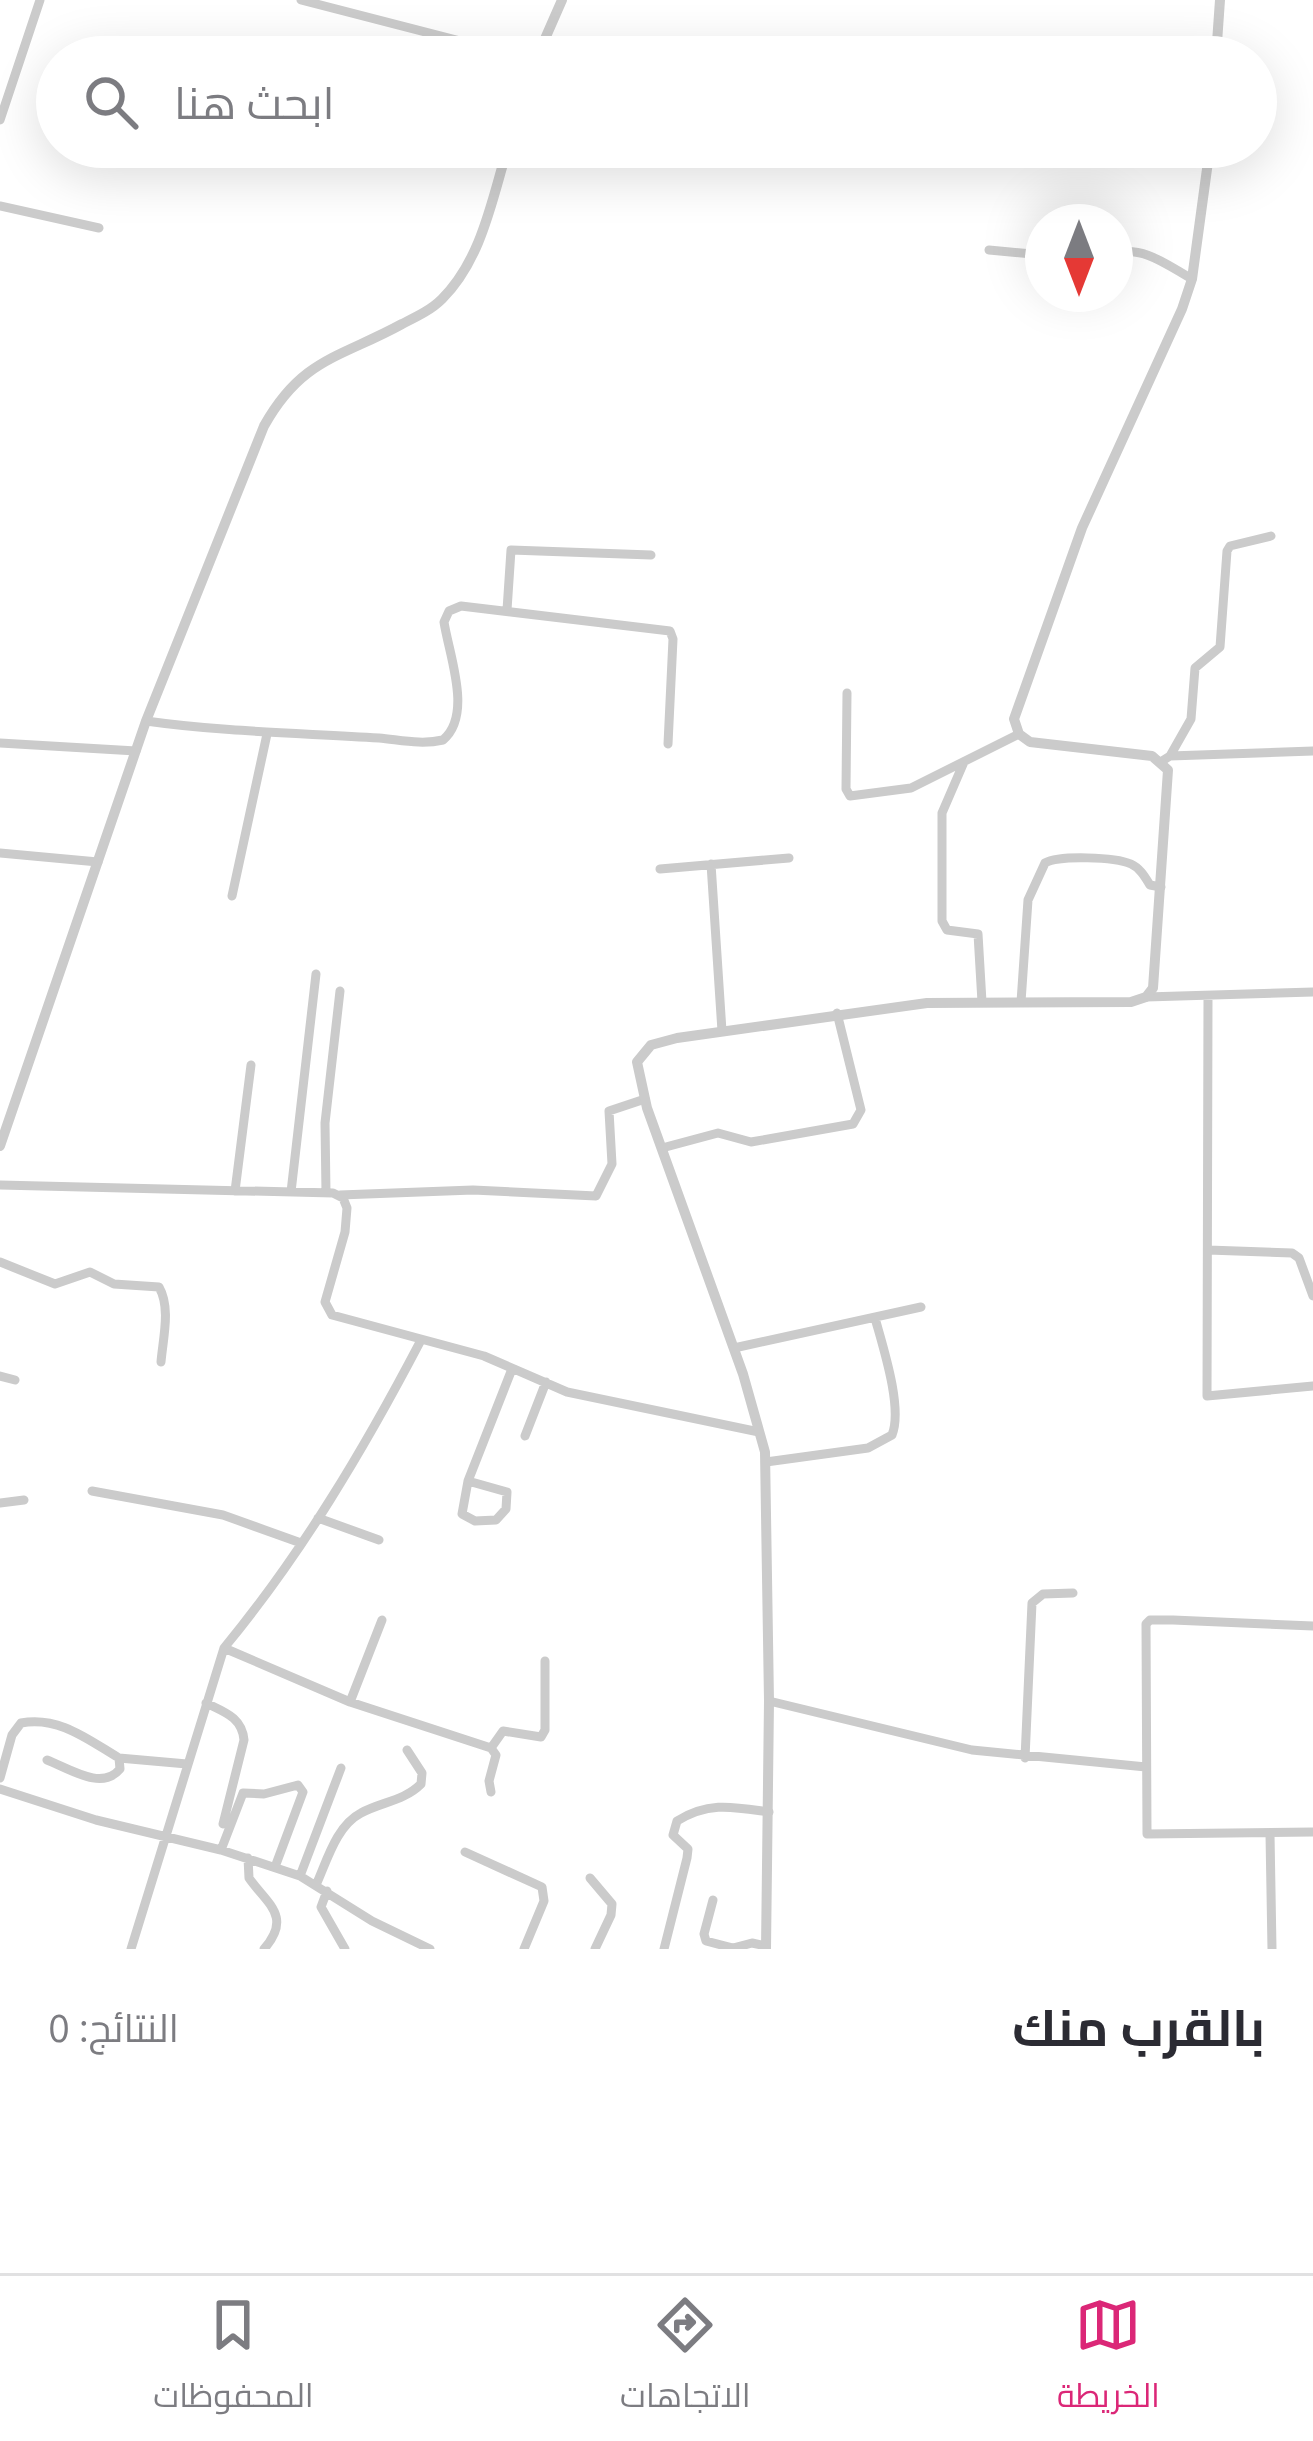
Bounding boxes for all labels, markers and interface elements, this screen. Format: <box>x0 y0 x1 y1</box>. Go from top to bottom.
search box <box>36 36 1277 168</box>
icon: search <box>78 69 144 135</box>
text: ابحث هنا <box>174 77 335 128</box>
north arrow <box>1025 204 1133 312</box>
text: بالقرب منك <box>1012 1998 1265 2056</box>
text: النتائج: 0 <box>48 2006 179 2049</box>
tab: المحفوظات <box>153 2292 314 2426</box>
tab: الاتجاهات <box>620 2292 751 2426</box>
tab: الخريطة <box>1057 2292 1160 2426</box>

